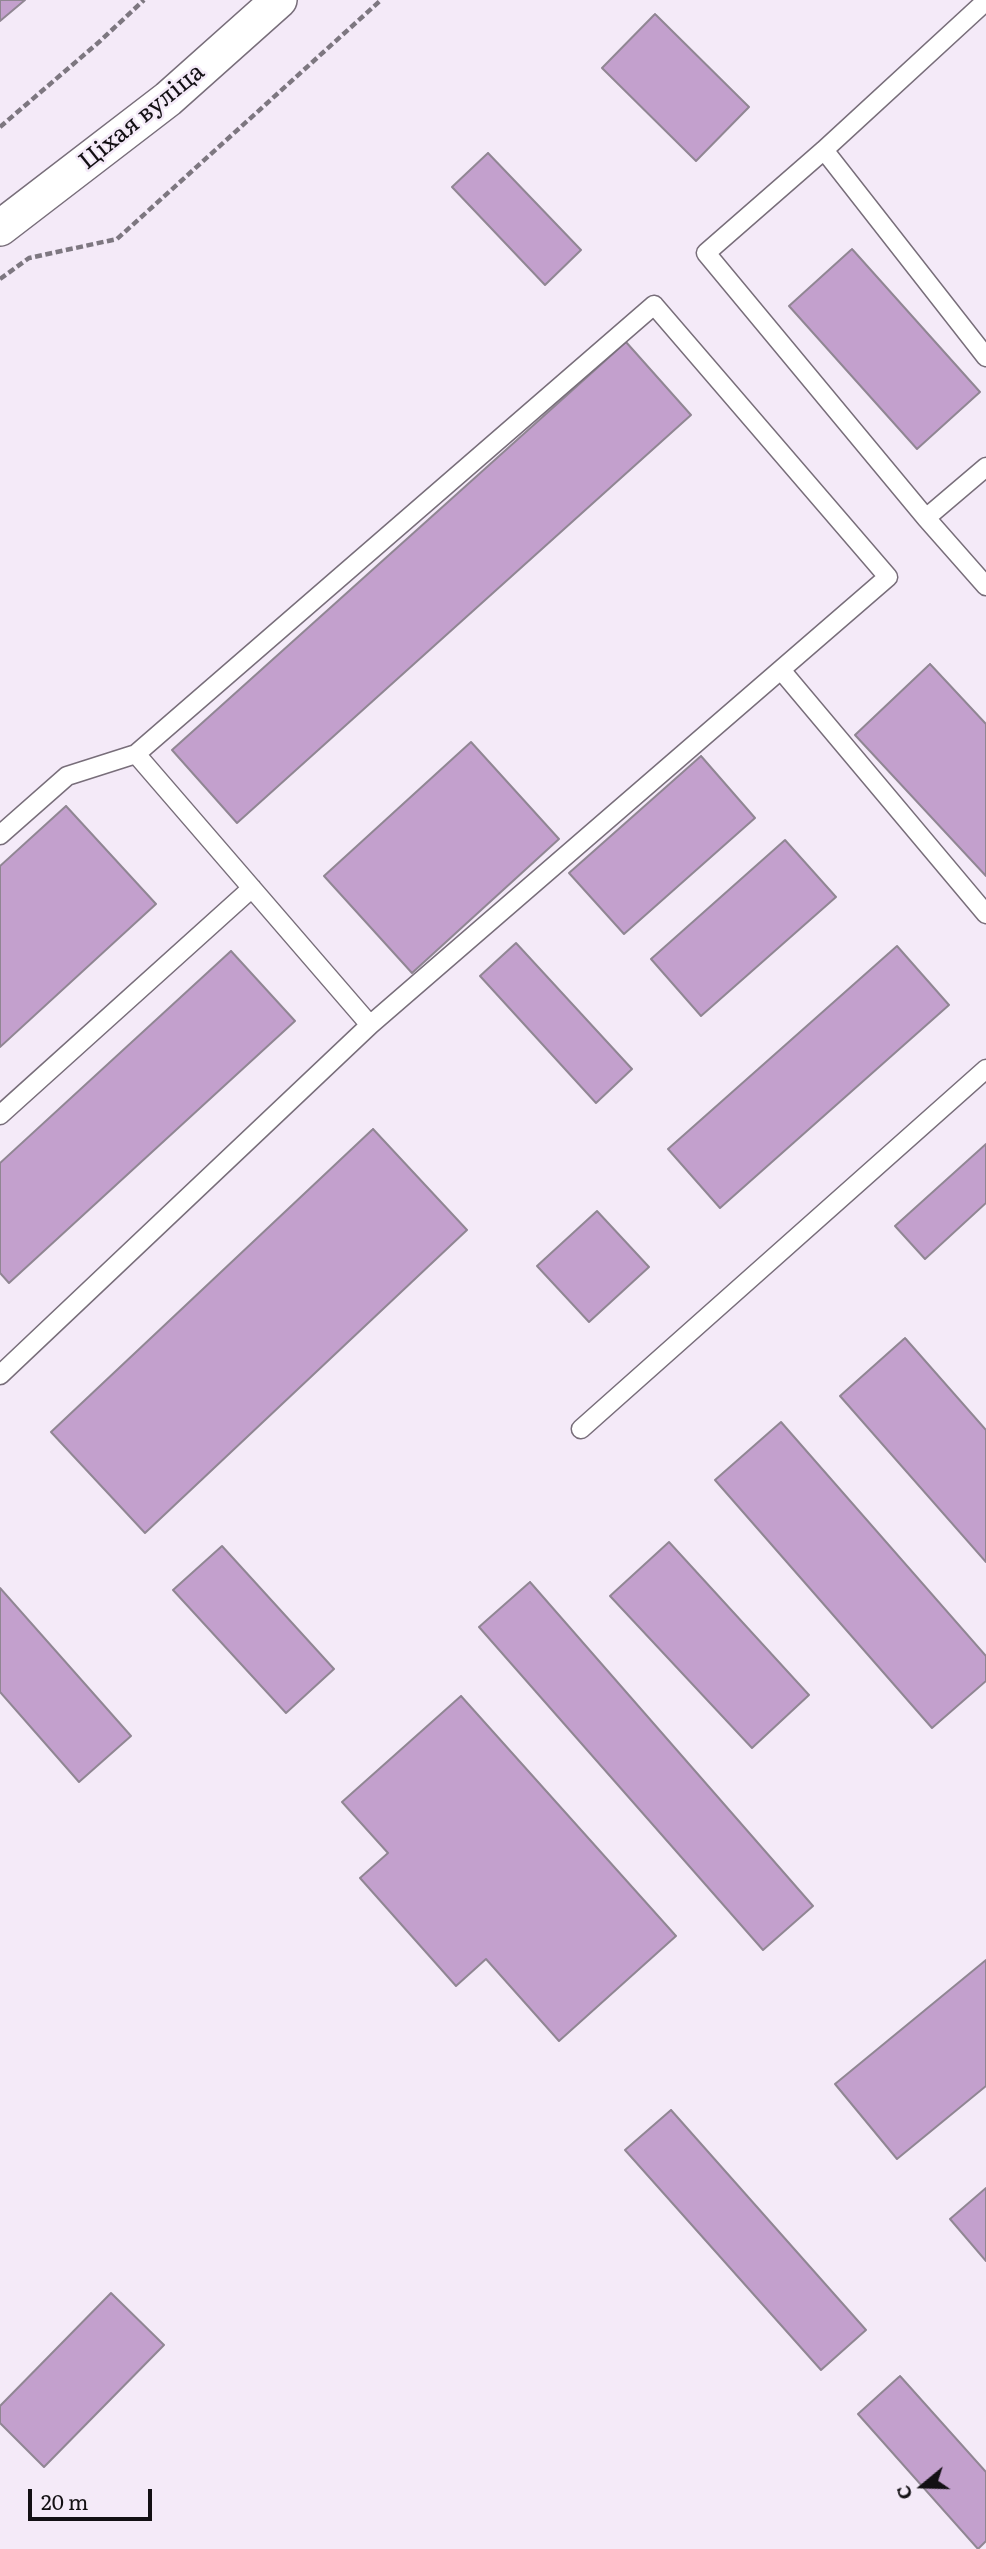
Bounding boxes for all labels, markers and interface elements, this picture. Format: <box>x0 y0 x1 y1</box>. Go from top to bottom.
street label: Ціхая вуліца <box>74 58 210 176</box>
north arrow <box>888 2451 958 2521</box>
scale bar <box>32 2476 156 2520</box>
text: С <box>888 2482 919 2504</box>
text: 20 m <box>41 2485 88 2516</box>

